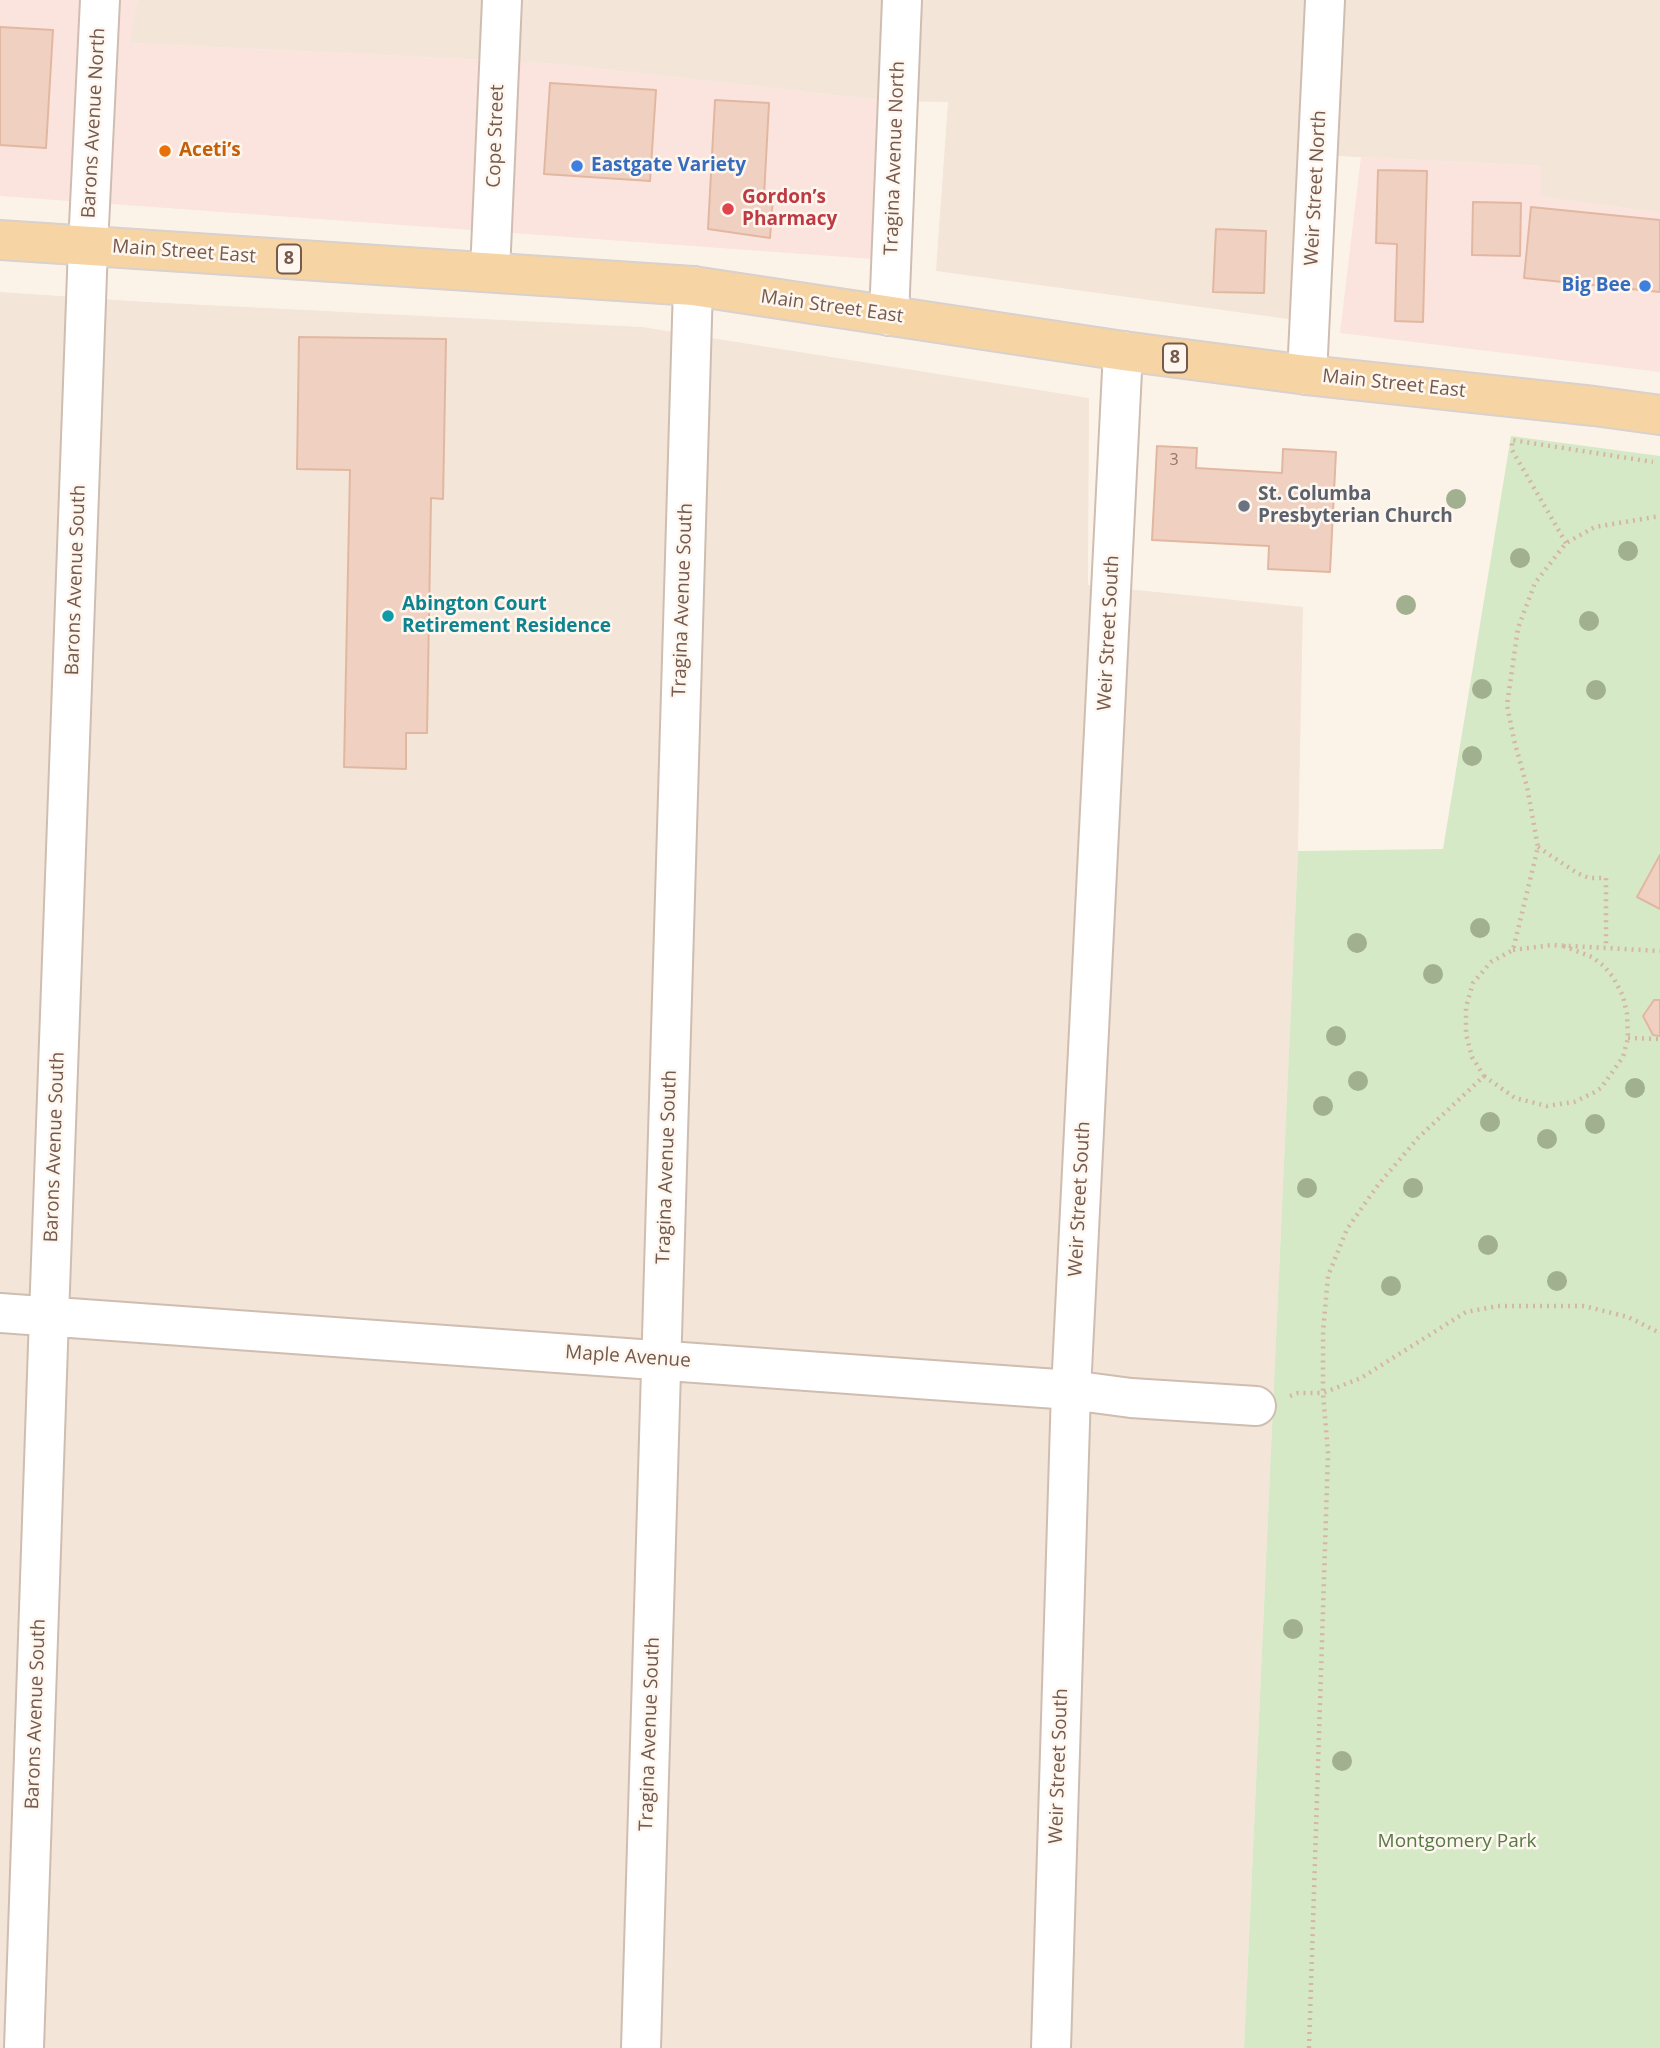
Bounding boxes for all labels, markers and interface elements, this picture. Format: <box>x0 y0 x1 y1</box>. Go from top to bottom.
street label: Barons Avenue North <box>78 27 110 219</box>
street label: Tragina Avenue North <box>880 61 910 255</box>
street label: Cope Street <box>483 84 509 188</box>
street label: Weir Street North <box>1301 110 1331 266</box>
place label: Aceti’s <box>179 140 241 162</box>
marker: Aceti’s <box>157 143 173 159</box>
place label: Eastgate Variety <box>591 155 746 177</box>
marker: Eastgate Variety <box>569 158 585 174</box>
place label: Gordon’s Pharmacy <box>742 187 837 231</box>
marker: Gordon’s Pharmacy <box>720 201 736 217</box>
street label: Main Street East <box>111 236 257 268</box>
road number: 8 <box>277 244 301 274</box>
place label: Big Bee <box>1562 275 1631 297</box>
marker: Big Bee <box>1637 278 1653 294</box>
street label: Main Street East <box>759 286 905 328</box>
road number: 8 <box>1163 344 1187 372</box>
street label: Main Street East <box>1321 365 1467 403</box>
house number: 3 <box>1169 450 1179 470</box>
street label: Barons Avenue South <box>61 484 91 676</box>
place label: St. Columba Presbyterian Church <box>1258 484 1453 528</box>
marker: St. Columba Presbyterian Church <box>1236 498 1252 514</box>
street label: Tragina Avenue South <box>668 503 698 697</box>
street label: Weir Street South <box>1094 555 1124 711</box>
place label: Abington Court Retirement Residence <box>402 594 611 638</box>
marker: Abington Court Retirement Residence <box>380 608 396 624</box>
street label: Barons Avenue South <box>40 1051 70 1243</box>
street label: Tragina Avenue South <box>652 1070 682 1264</box>
street label: Weir Street South <box>1065 1121 1095 1277</box>
street label: Maple Avenue <box>564 1341 692 1373</box>
street label: Barons Avenue South <box>21 1618 51 1810</box>
street label: Tragina Avenue South <box>635 1637 665 1831</box>
street label: Weir Street South <box>1045 1688 1073 1844</box>
park label: Montgomery Park <box>1378 1831 1536 1853</box>

